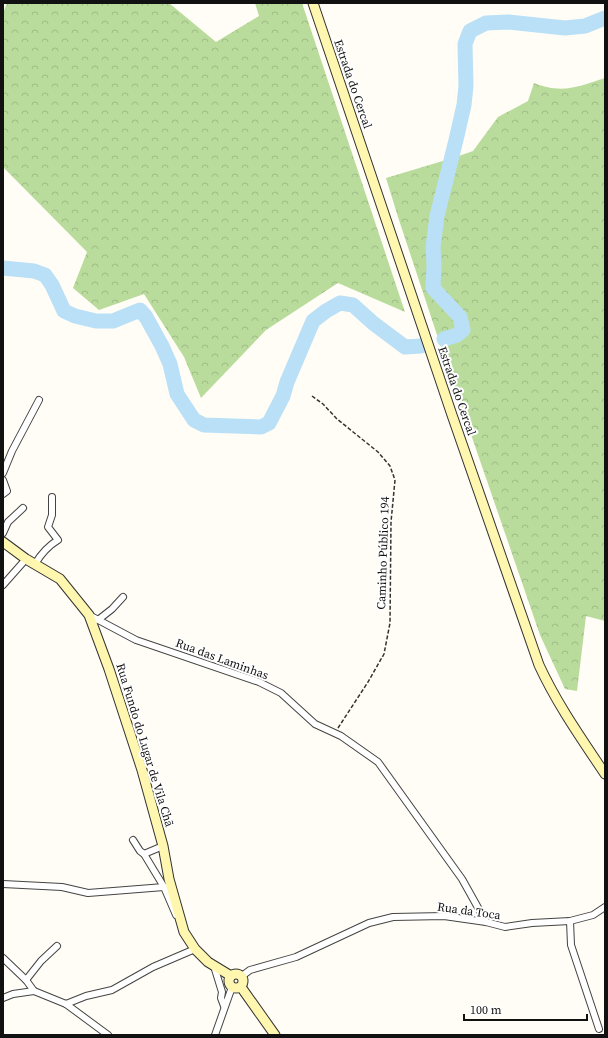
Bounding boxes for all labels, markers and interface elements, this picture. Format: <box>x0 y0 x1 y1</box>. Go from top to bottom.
street label: Estrada do Cercal <box>330 37 376 131</box>
street label: Estrada do Cercal <box>434 344 480 438</box>
street label: Caminho Público 194 <box>373 496 393 610</box>
street label: Rua das Laminhas <box>173 635 271 683</box>
street label: Rua Fundo do Lugar de Vila Chã <box>112 661 178 830</box>
street label: Rua da Toca <box>436 899 503 923</box>
scale bar <box>464 996 587 1022</box>
text: 100 m <box>470 1002 502 1018</box>

